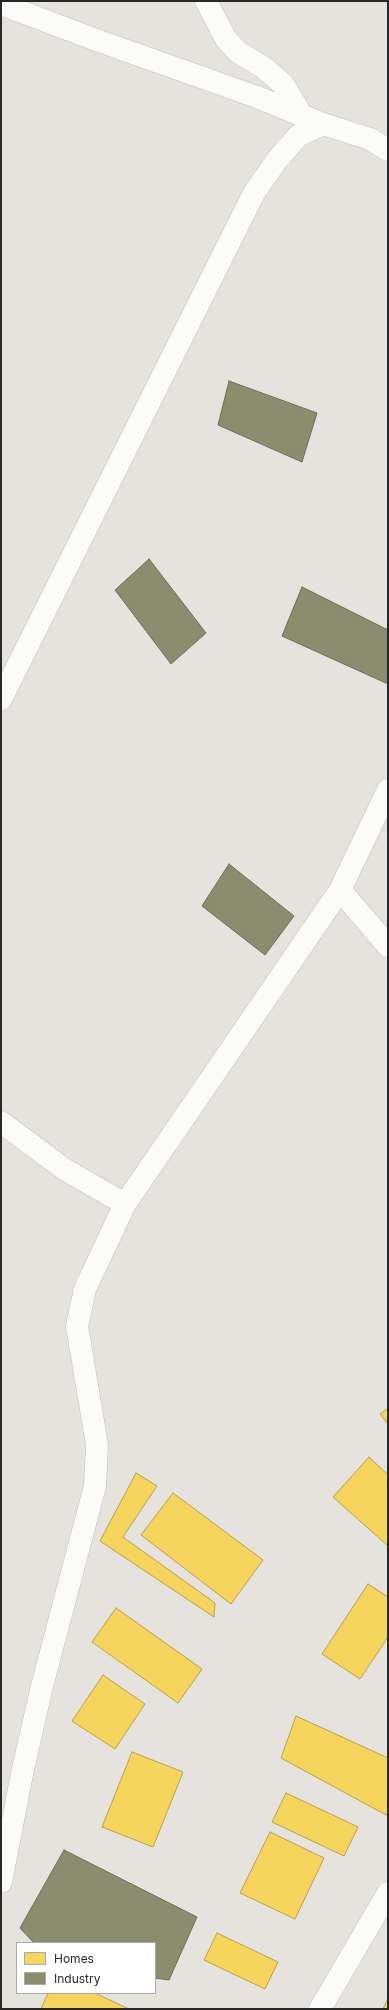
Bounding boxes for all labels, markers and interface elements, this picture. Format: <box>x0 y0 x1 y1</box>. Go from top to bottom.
legend <box>16 1942 156 1994</box>
text: Homes <box>54 1951 94 1966</box>
text: Industry <box>54 1971 100 1986</box>

